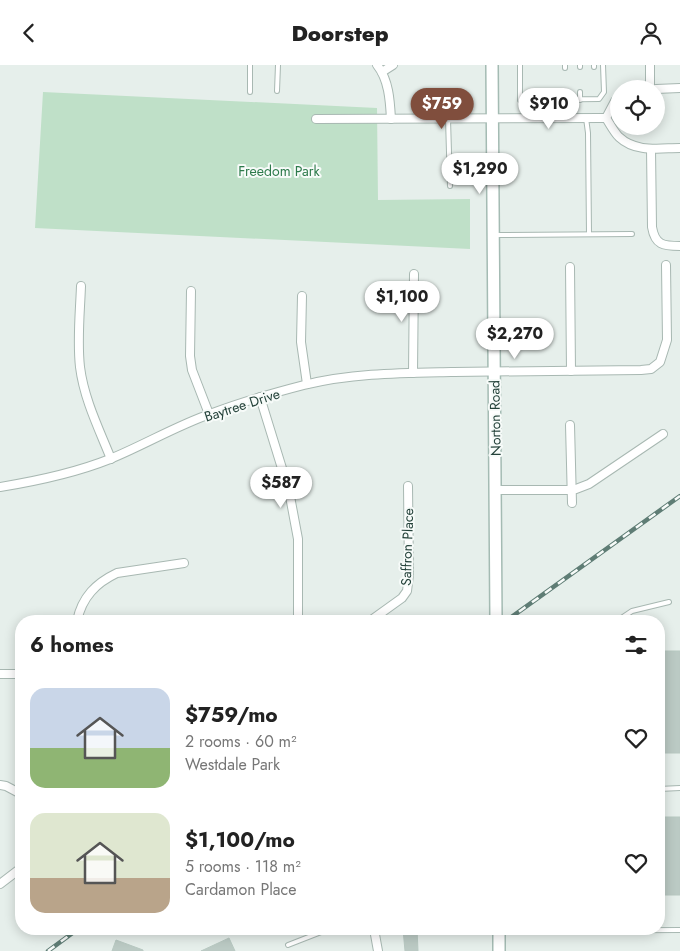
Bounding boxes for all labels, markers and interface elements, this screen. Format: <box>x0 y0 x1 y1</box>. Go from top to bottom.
text: Doorstep <box>291 17 389 49</box>
icon: back <box>15 19 43 47</box>
icon: person <box>637 19 665 47</box>
map controls <box>610 80 665 135</box>
button: locate <box>610 80 665 135</box>
pin: $759 <box>412 87 472 130</box>
pin: $910 <box>519 87 579 130</box>
text: $759 <box>422 92 462 115</box>
text: $910 <box>529 92 569 115</box>
pin: $1,290 <box>439 153 521 195</box>
text: $1,290 <box>452 157 508 180</box>
park label: Freedom Park <box>238 161 321 181</box>
pin: $1,100 <box>361 281 443 323</box>
text: $1,100 <box>376 285 428 308</box>
pin: $2,270 <box>474 317 556 360</box>
text: $2,270 <box>487 322 543 345</box>
street label: Norton Road <box>484 380 506 456</box>
street label: Baytree Drive <box>202 383 282 427</box>
pin: $587 <box>251 467 311 509</box>
text: $587 <box>261 471 301 494</box>
street label: Saffron Place <box>396 508 418 586</box>
text: 6 homes <box>30 630 114 660</box>
icon: filters <box>622 631 650 659</box>
text: $759/mo <box>185 700 278 730</box>
icon: home <box>70 708 130 768</box>
icon: heart <box>622 724 650 752</box>
text: 2 rooms · 60 m² <box>185 730 297 753</box>
text: Westdale Park <box>185 753 280 776</box>
text: $1,100/mo <box>185 825 295 855</box>
icon: home <box>70 833 130 893</box>
icon: heart <box>622 849 650 877</box>
text: 5 rooms · 118 m² <box>185 855 301 878</box>
text: Cardamon Place <box>185 878 296 901</box>

